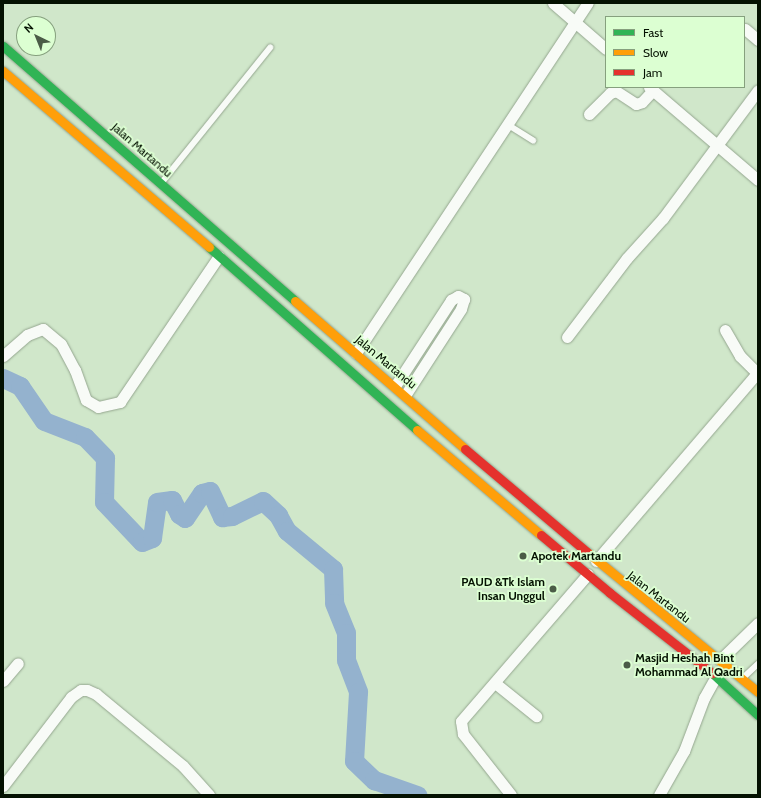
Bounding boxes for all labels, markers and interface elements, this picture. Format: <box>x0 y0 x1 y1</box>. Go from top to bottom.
north arrow <box>16 16 56 56</box>
legend <box>605 16 745 88</box>
text: N <box>21 20 36 36</box>
text: Fast <box>643 25 663 40</box>
text: Slow <box>643 45 668 60</box>
text: Jam <box>643 65 662 80</box>
street label: Jalan Martandu <box>109 120 175 180</box>
street label: Jalan Martandu <box>352 332 420 392</box>
place label: Apotek Martandu <box>531 549 621 563</box>
marker: Apotek Martandu <box>518 551 528 561</box>
street label: Jalan Martandu <box>625 568 693 626</box>
place label: PAUD &Tk Islam Insan Unggul <box>461 575 545 603</box>
marker: PAUD &Tk Islam Insan Unggul <box>548 584 558 594</box>
place label: Masjid Heshah Bint Mohammad Al Qadri <box>635 651 743 679</box>
marker: Masjid Heshah Bint Mohammad Al Qadri <box>622 660 632 670</box>

